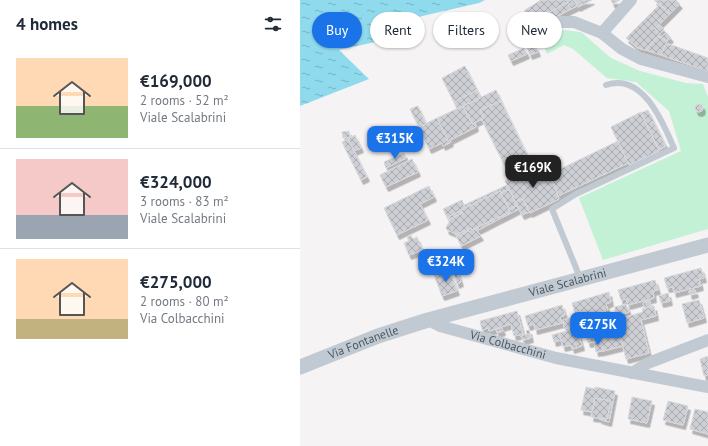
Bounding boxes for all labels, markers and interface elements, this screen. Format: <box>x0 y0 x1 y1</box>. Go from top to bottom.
chip: Buy <box>312 12 362 48</box>
chip: Rent <box>370 12 425 48</box>
chip: Filters <box>433 12 499 48</box>
chip: New <box>507 12 562 48</box>
text: 4 homes <box>16 13 78 35</box>
icon: filters <box>262 13 284 35</box>
text: €169,000 <box>140 70 212 92</box>
icon: home <box>48 74 96 122</box>
text: 2 rooms · 52 m² <box>140 92 229 109</box>
text: Viale Scalabrini <box>140 109 226 126</box>
pin: €315K <box>367 126 423 160</box>
text: €315K <box>376 130 414 147</box>
pin: €169K <box>505 155 561 189</box>
text: €169K <box>514 159 552 176</box>
text: €324,000 <box>140 171 212 193</box>
icon: home <box>48 175 96 223</box>
text: 3 rooms · 83 m² <box>140 193 229 210</box>
text: Viale Scalabrini <box>140 210 226 227</box>
pin: €324K <box>418 249 474 283</box>
text: €324K <box>427 253 465 270</box>
street label: Viale Scalabrini <box>526 265 608 300</box>
text: €275,000 <box>140 271 212 293</box>
icon: home <box>48 275 96 323</box>
text: 2 rooms · 80 m² <box>140 293 229 310</box>
text: Via Colbacchini <box>140 310 225 327</box>
pin: €275K <box>570 312 626 346</box>
text: €275K <box>579 316 617 333</box>
street label: Via Fontanelle <box>325 322 400 362</box>
street label: Via Colbacchini <box>468 326 548 362</box>

